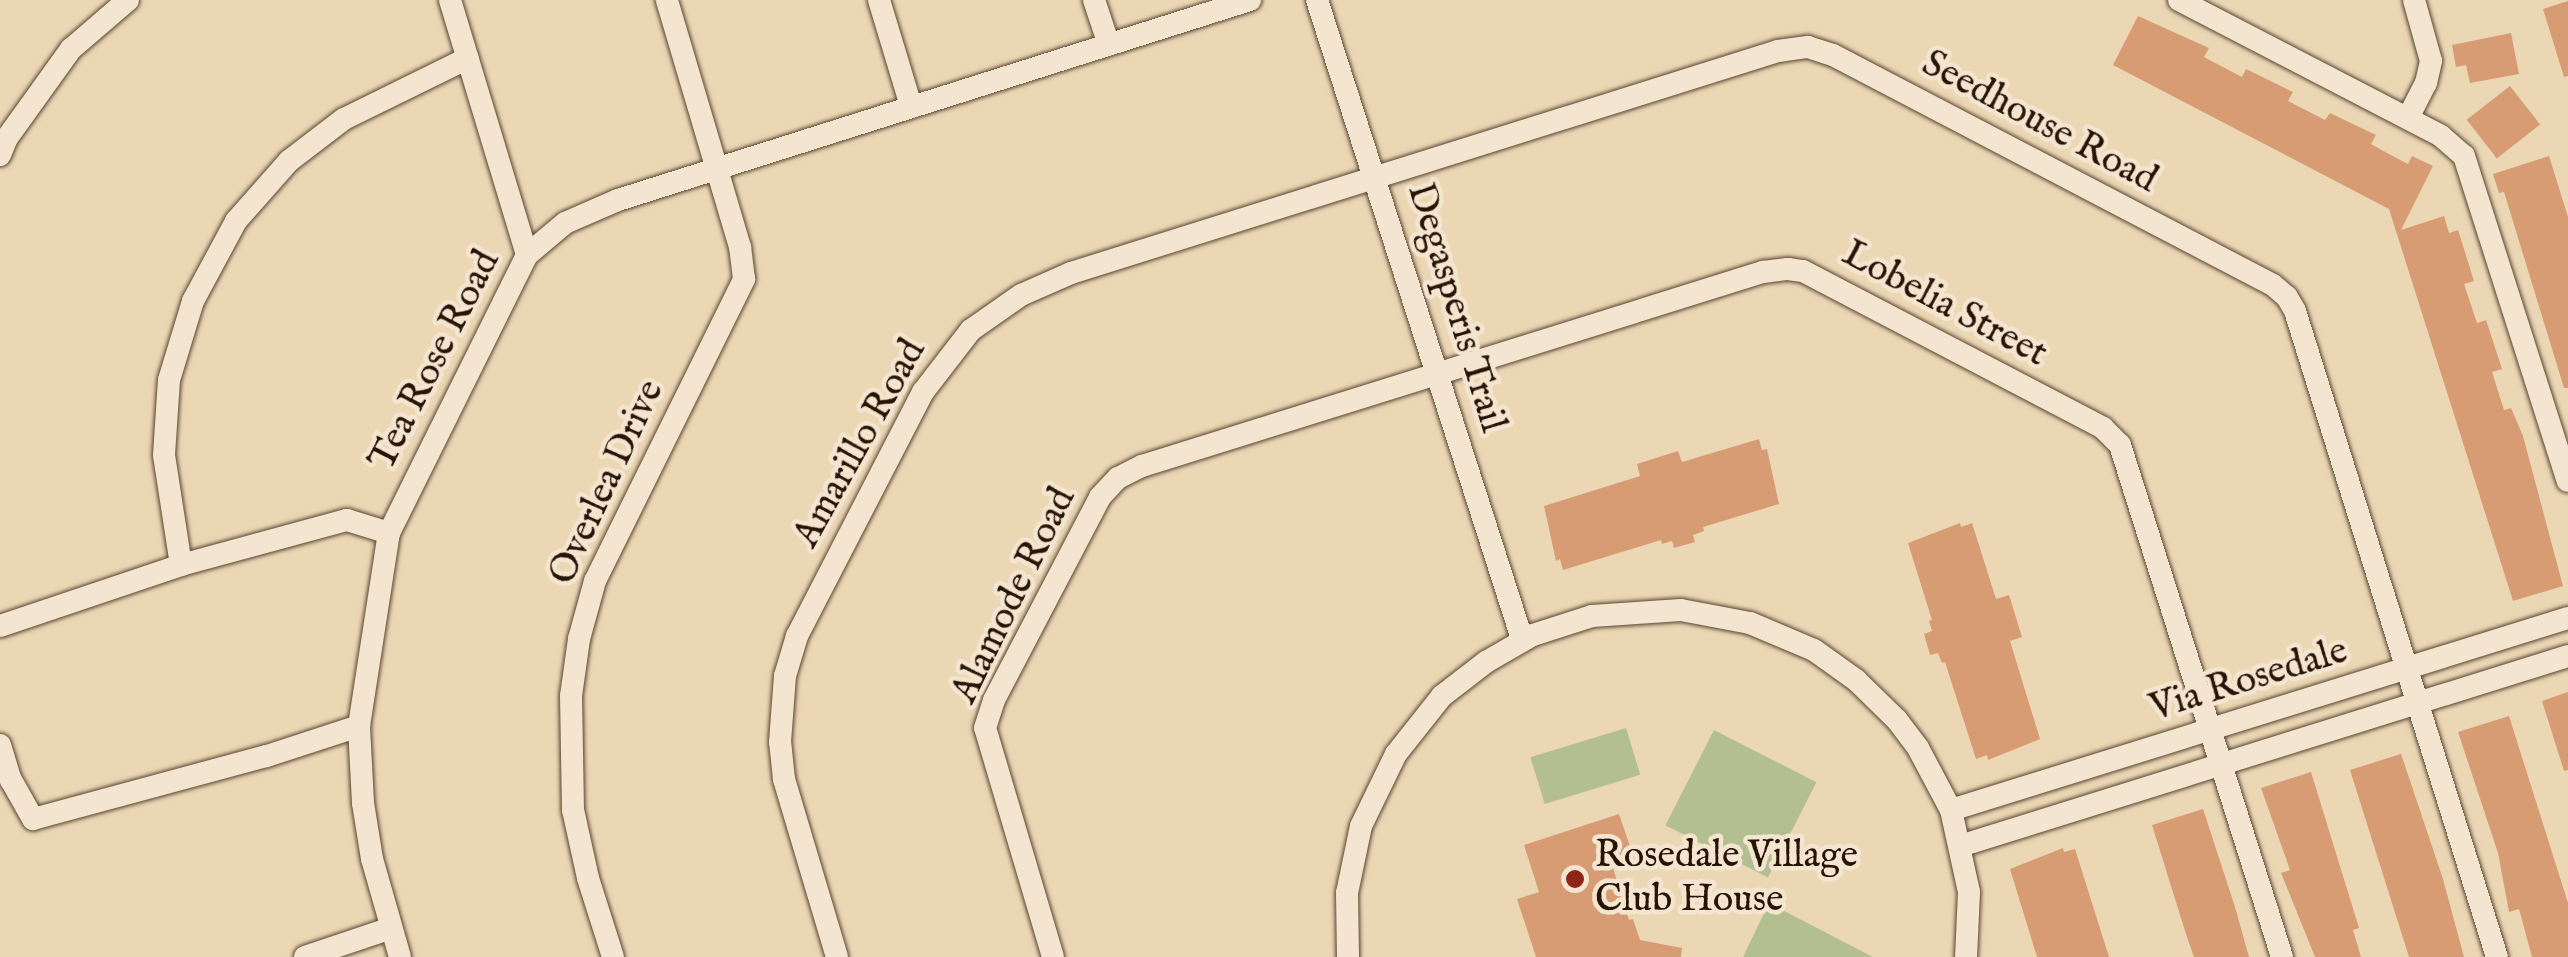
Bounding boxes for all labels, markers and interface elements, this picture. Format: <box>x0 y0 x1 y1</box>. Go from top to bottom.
street label: Seedhouse Road <box>1914 42 2164 204</box>
street label: Degasperis Trail <box>1395 178 1515 438</box>
street label: Lobelia Street <box>1834 232 2054 378</box>
street label: Tea Rose Road <box>361 243 511 479</box>
street label: Amarillo Road <box>785 332 937 556</box>
street label: Overlea Drive <box>541 373 675 593</box>
street label: Alamode Road <box>943 481 1087 711</box>
street label: Via Rosedale <box>2145 629 2353 733</box>
place label: Rosedale Village Club House <box>1595 834 1858 924</box>
marker: Rosedale Village Club House <box>1564 868 1586 890</box>

